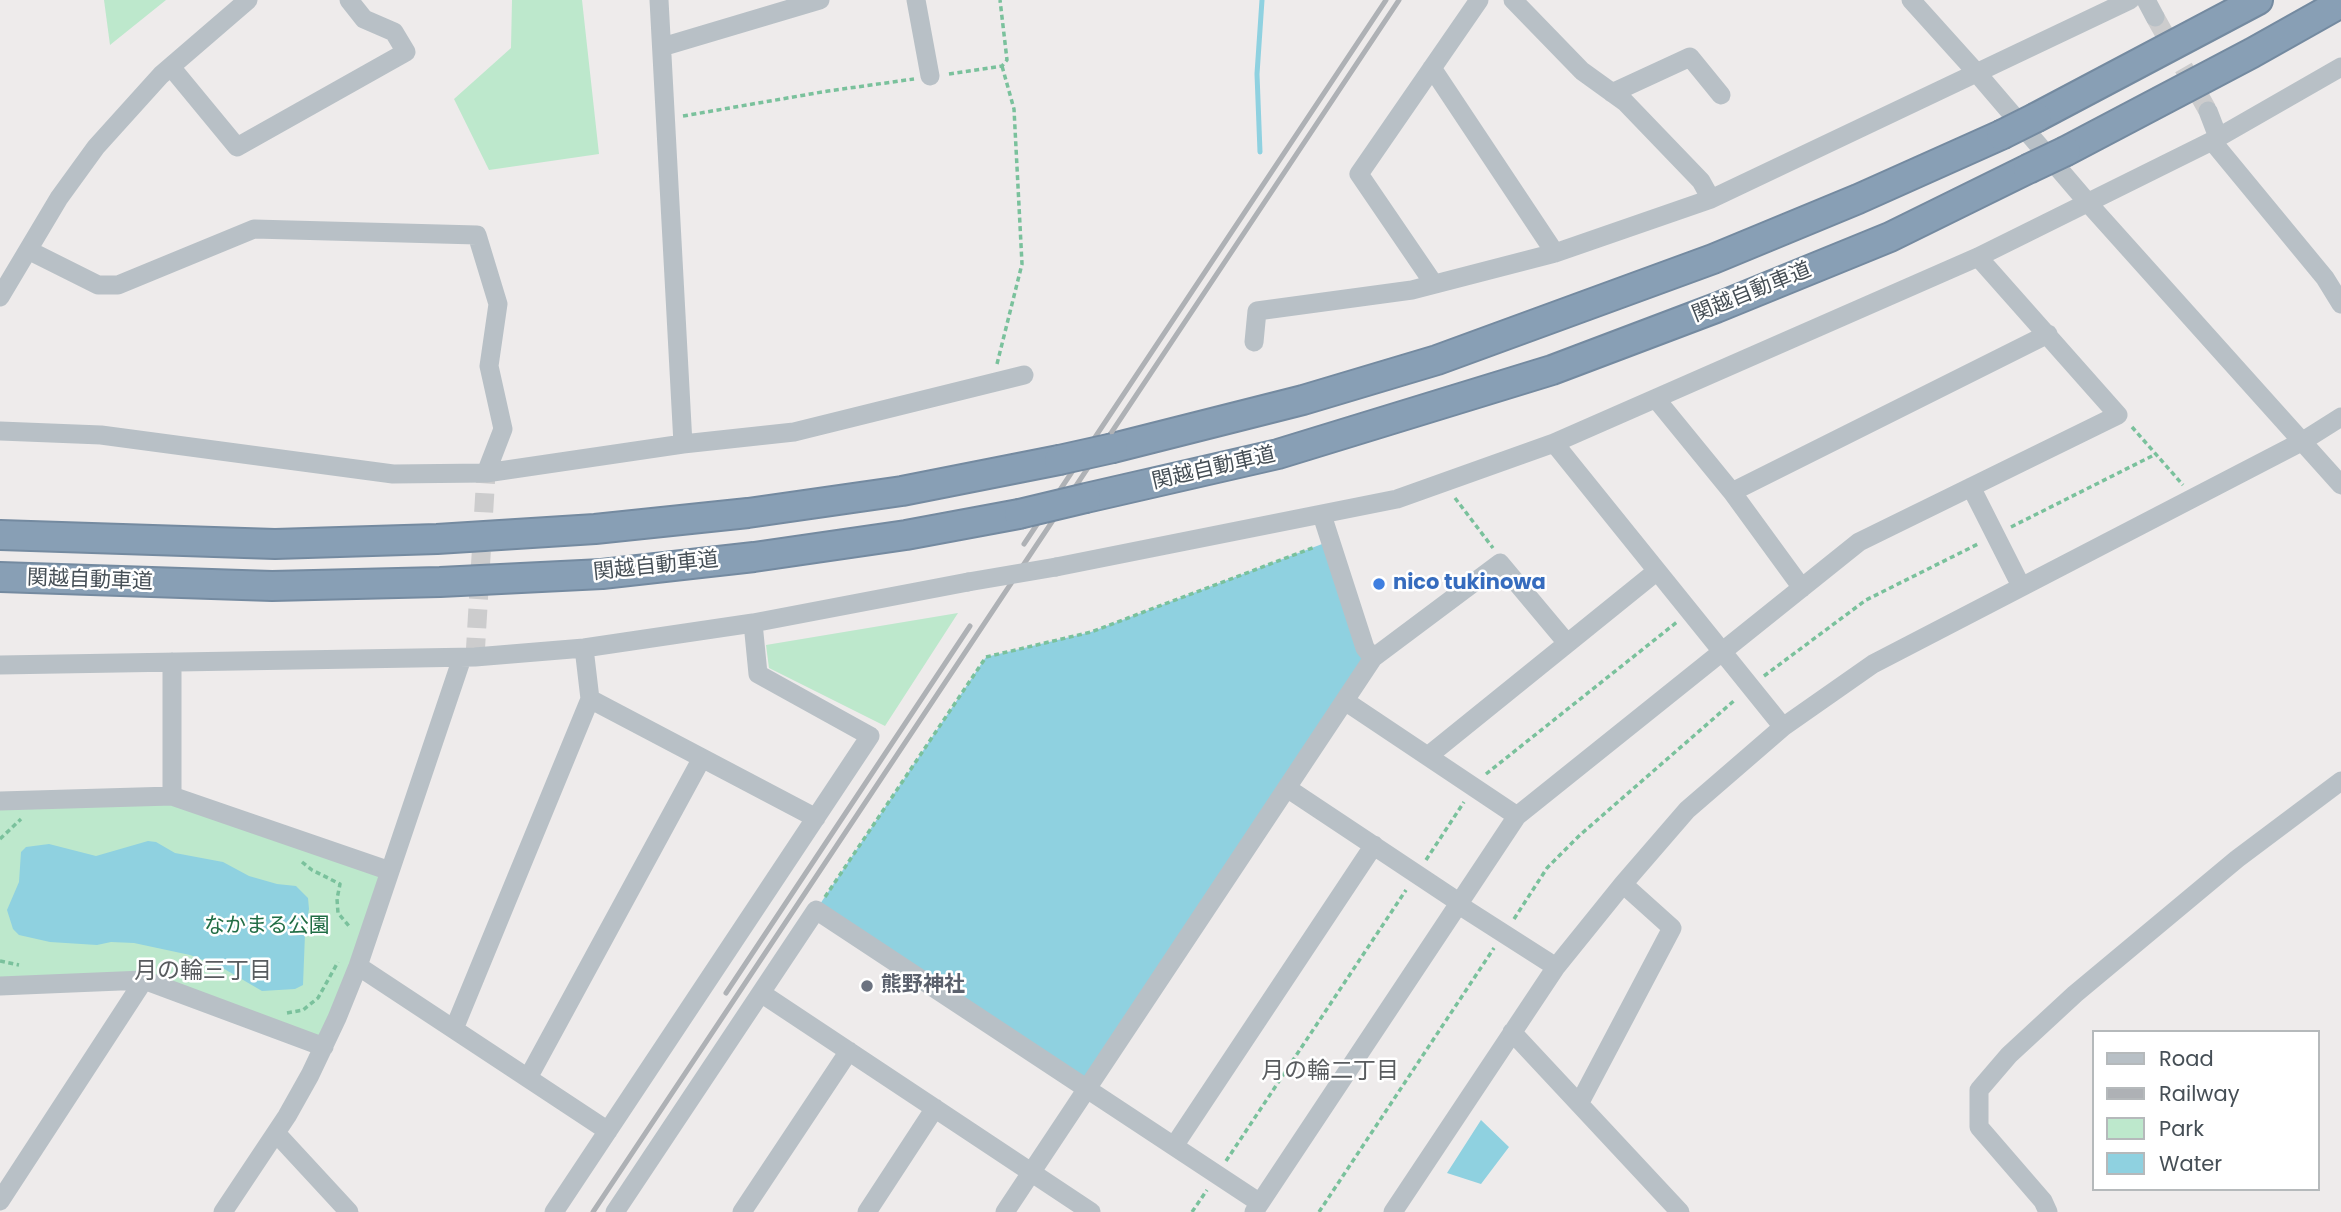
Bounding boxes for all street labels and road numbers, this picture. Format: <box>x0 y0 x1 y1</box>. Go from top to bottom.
street label: 関越自動車道 <box>1689 258 1815 328</box>
street label: 関越自動車道 <box>1150 443 1278 495</box>
street label: 関越自動車道 <box>592 548 720 586</box>
street label: 関越自動車道 <box>27 566 153 596</box>

